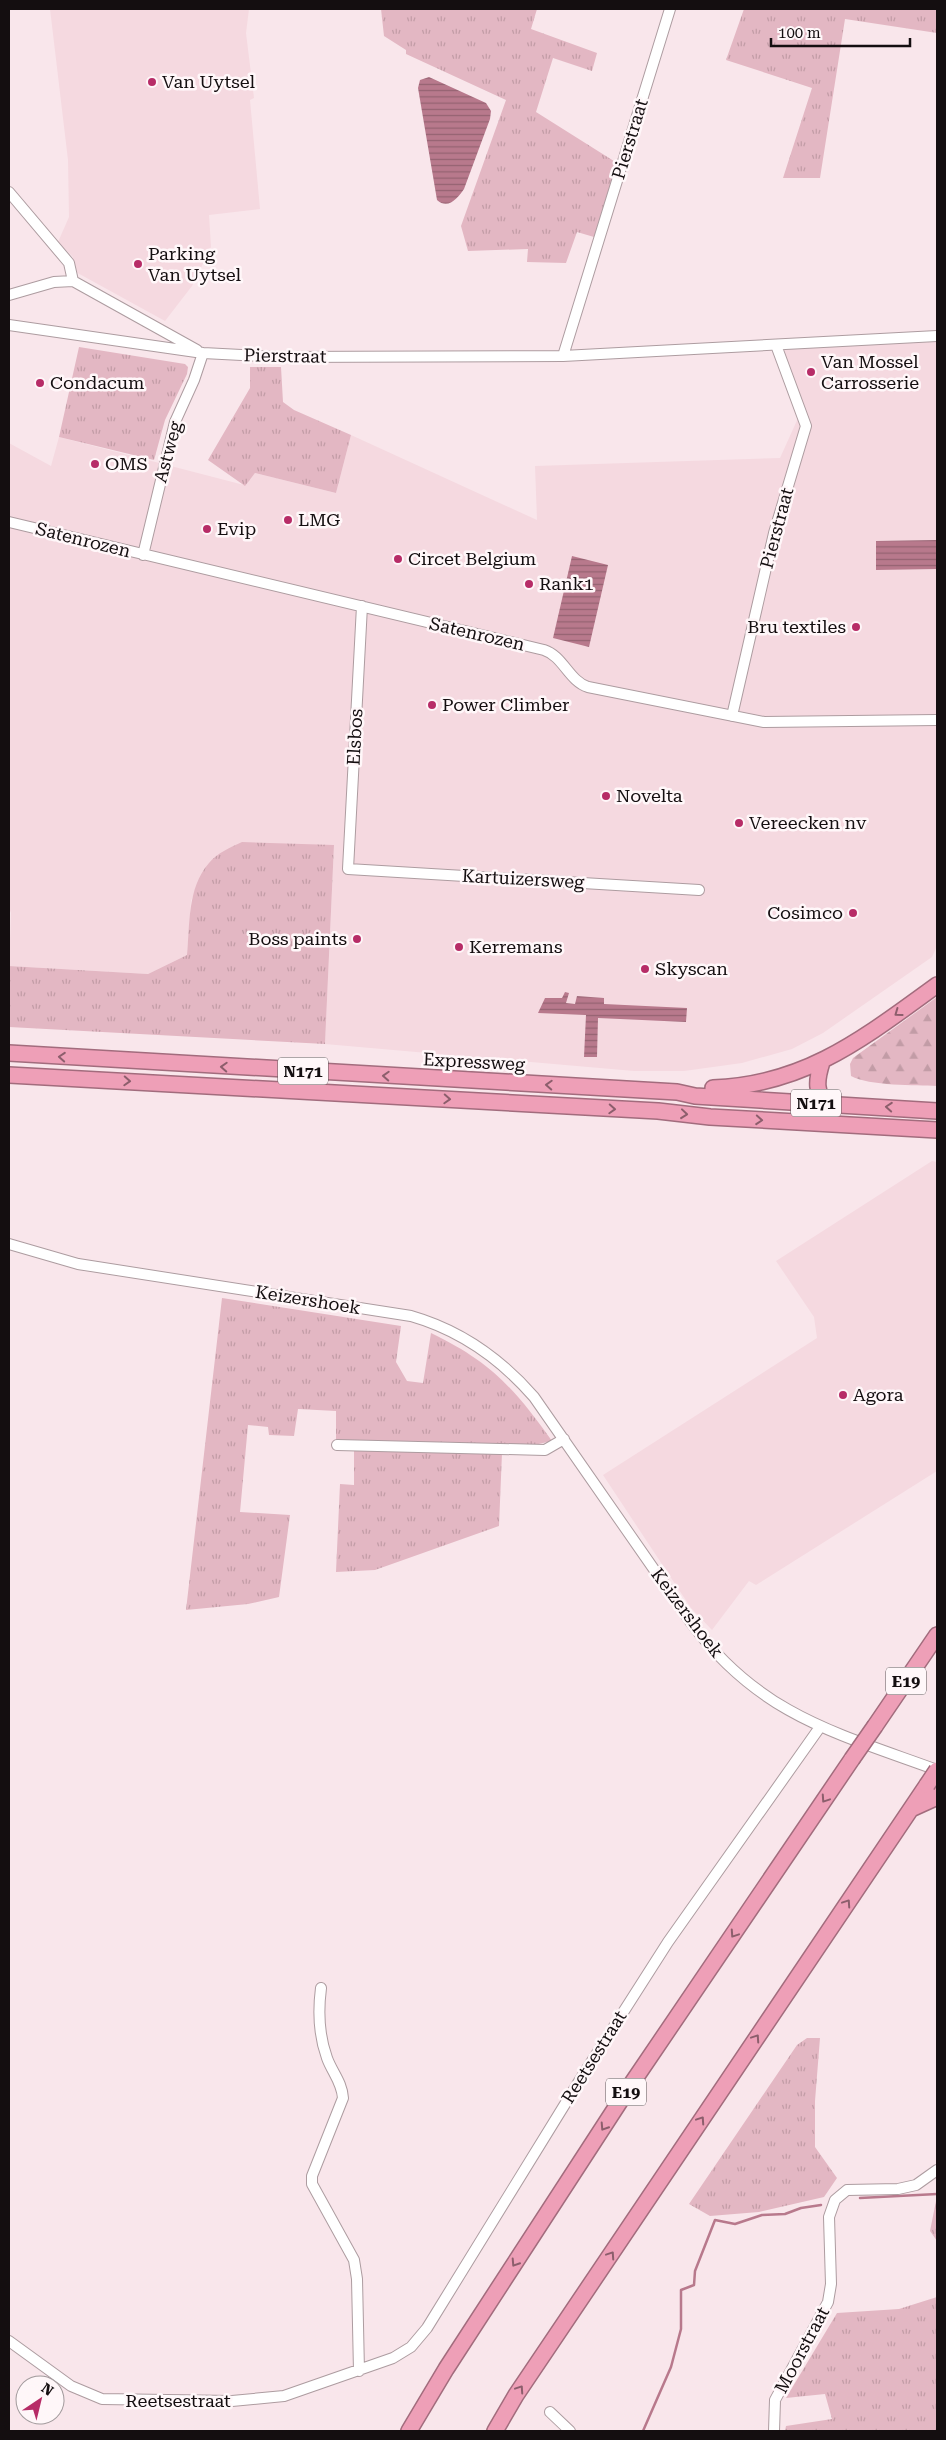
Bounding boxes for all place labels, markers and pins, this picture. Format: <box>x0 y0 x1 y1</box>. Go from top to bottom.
place label: Van Uytsel <box>162 71 255 92</box>
marker: Van Uytsel <box>146 76 158 88</box>
place label: Parking Van Uytsel <box>148 243 241 285</box>
marker: Parking Van Uytsel <box>132 258 144 270</box>
place label: Van Mossel Carrosserie <box>821 351 919 393</box>
marker: Van Mossel Carrosserie <box>805 366 817 378</box>
place label: Condacum <box>50 372 144 393</box>
marker: Condacum <box>34 377 46 389</box>
place label: OMS <box>105 453 148 474</box>
marker: OMS <box>89 458 101 470</box>
place label: LMG <box>298 509 340 530</box>
marker: LMG <box>282 514 294 526</box>
place label: Evip <box>217 518 256 539</box>
marker: Evip <box>201 523 213 535</box>
place label: Circet Belgium <box>408 548 536 569</box>
marker: Circet Belgium <box>392 553 404 565</box>
place label: Rank1 <box>539 573 594 594</box>
marker: Rank1 <box>523 578 535 590</box>
place label: Bru textiles <box>747 616 846 637</box>
marker: Bru textiles <box>850 621 862 633</box>
place label: Power Climber <box>442 694 569 715</box>
marker: Power Climber <box>426 699 438 711</box>
place label: Novelta <box>616 785 683 806</box>
marker: Novelta <box>600 790 612 802</box>
place label: Vereecken nv <box>749 812 867 833</box>
marker: Vereecken nv <box>733 817 745 829</box>
place label: Cosimco <box>767 902 843 923</box>
marker: Cosimco <box>847 907 859 919</box>
place label: Boss paints <box>248 928 347 949</box>
marker: Boss paints <box>351 933 363 945</box>
place label: Kerremans <box>469 936 562 957</box>
marker: Kerremans <box>453 941 465 953</box>
place label: Skyscan <box>655 958 728 979</box>
marker: Skyscan <box>639 963 651 975</box>
place label: Agora <box>853 1384 904 1405</box>
marker: Agora <box>837 1389 849 1401</box>

